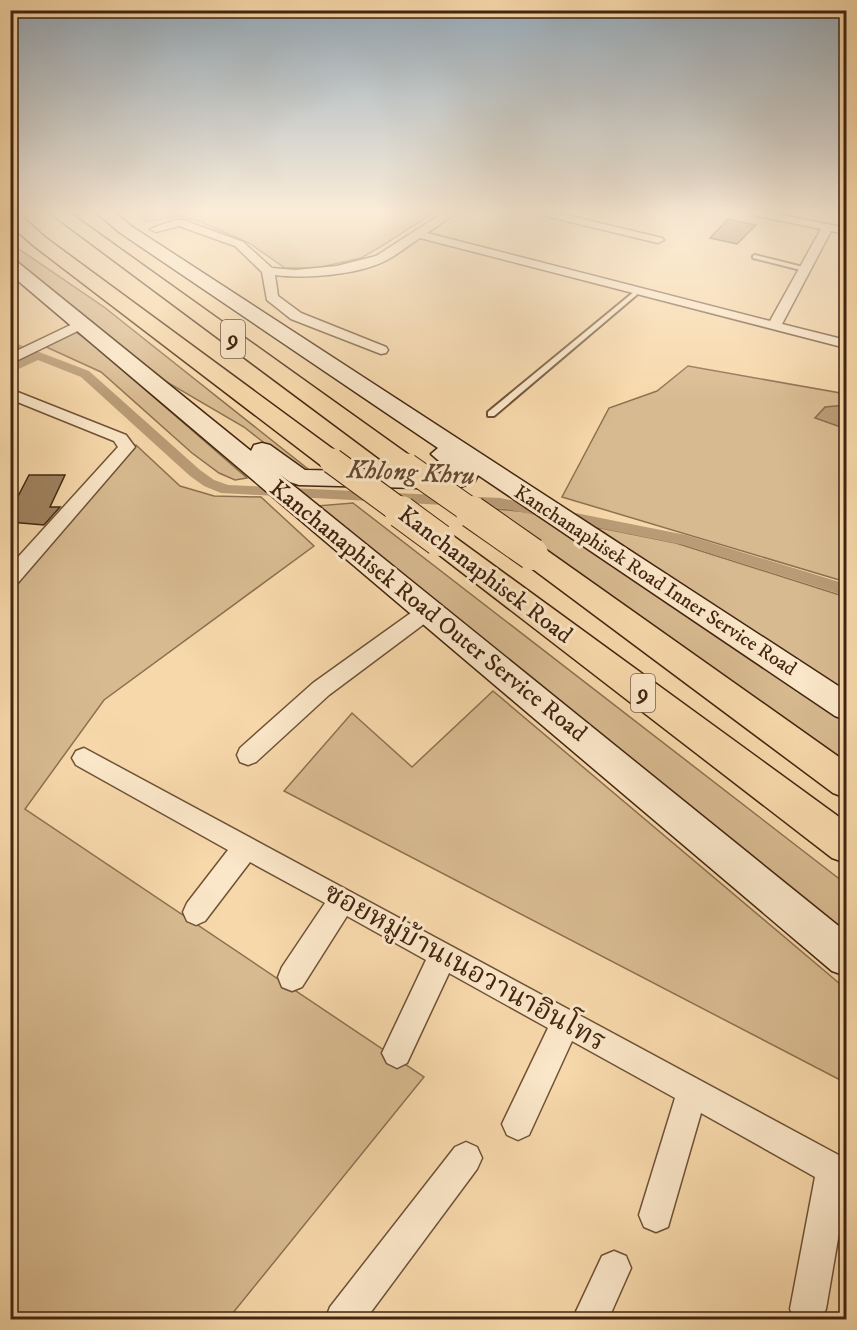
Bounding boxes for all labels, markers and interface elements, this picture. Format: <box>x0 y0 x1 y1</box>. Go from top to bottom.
road number: 9 <box>221 320 245 358</box>
water label: Khlong Khru <box>345 453 476 493</box>
street label: Kanchanaphisek Road Outer Service Road <box>263 474 593 748</box>
street label: Kanchanaphisek Road Inner Service Road <box>509 480 801 682</box>
street label: Kanchanaphisek Road <box>392 500 578 650</box>
road number: 9 <box>631 674 655 712</box>
street label: ซอยหมู่บ้านเนอวานาอินโทร <box>318 872 614 1059</box>

